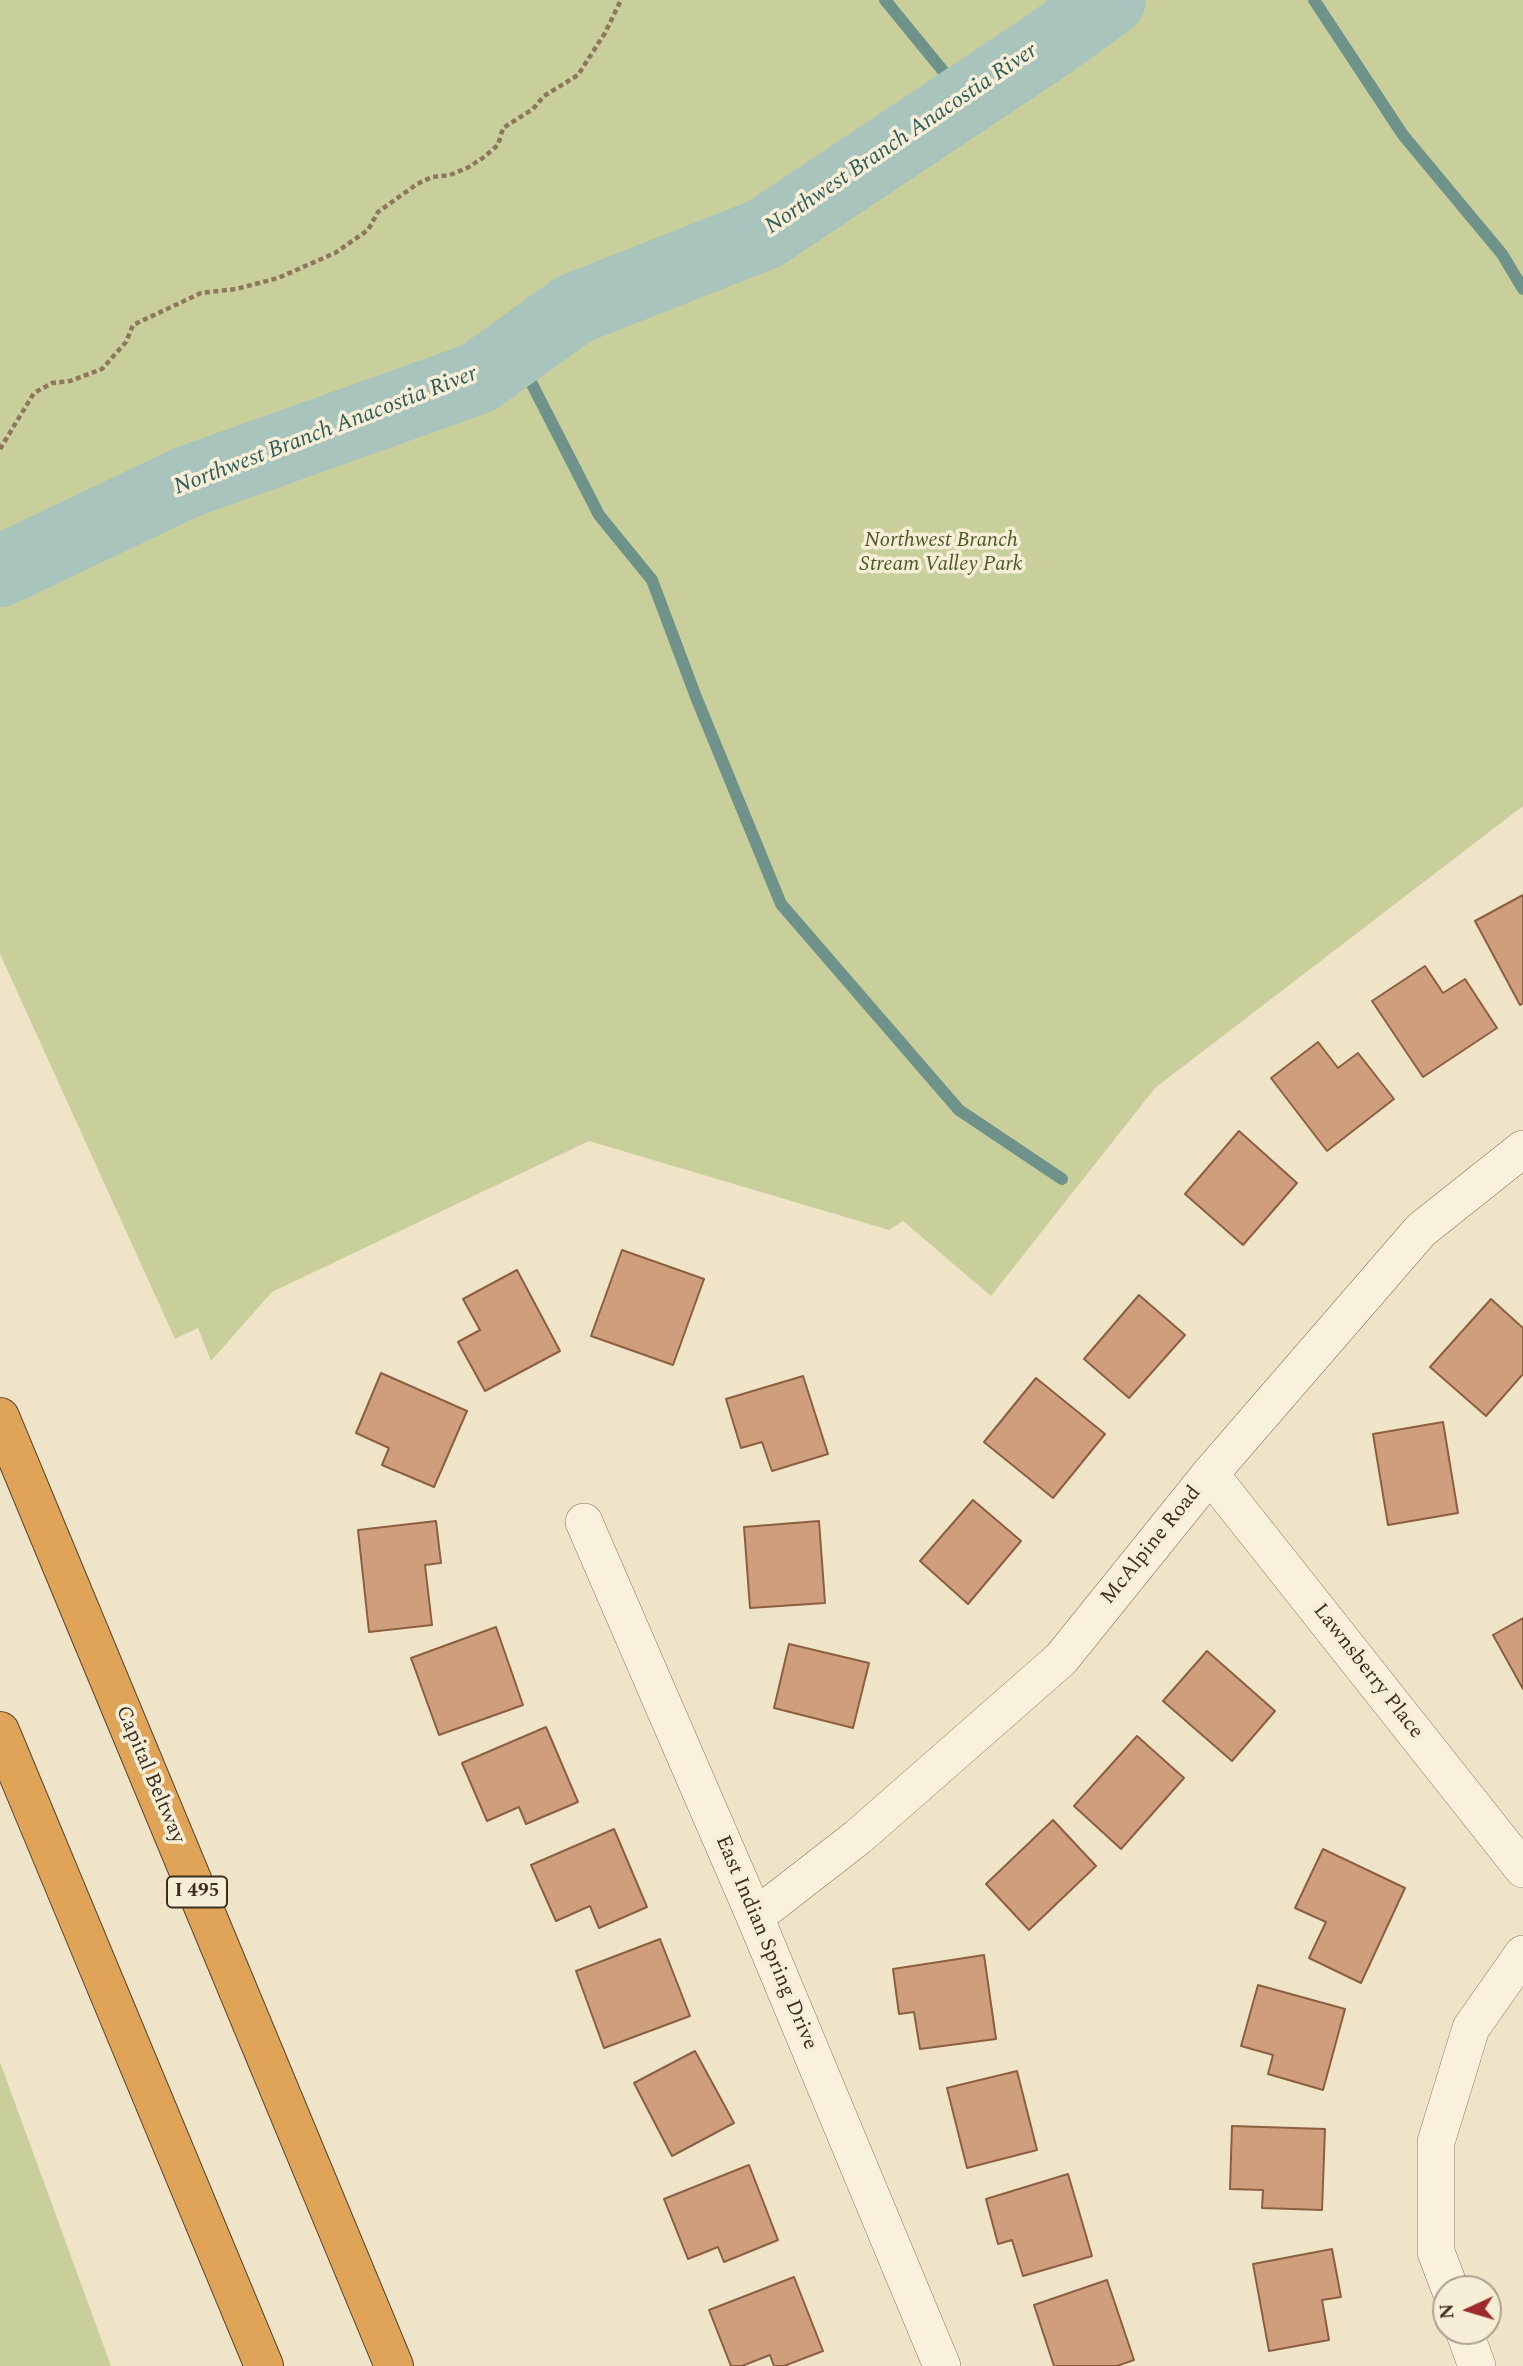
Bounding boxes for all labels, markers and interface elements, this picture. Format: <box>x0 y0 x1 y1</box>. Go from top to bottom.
water label: Northwest Branch Anacostia River <box>760 38 1044 242</box>
water label: Northwest Branch Anacostia River <box>170 361 482 503</box>
park label: Northwest Branch Stream Valley Park <box>859 529 1023 579</box>
street label: McAlpine Road <box>1096 1482 1208 1610</box>
street label: Lawnsberry Place <box>1306 1599 1428 1745</box>
street label: Capital Beltway <box>109 1702 189 1848</box>
street label: East Indian Spring Drive <box>708 1832 822 2054</box>
road number: I 495 <box>167 1876 227 1908</box>
north arrow <box>1432 2275 1502 2345</box>
text: N <box>1433 2303 1463 2320</box>

